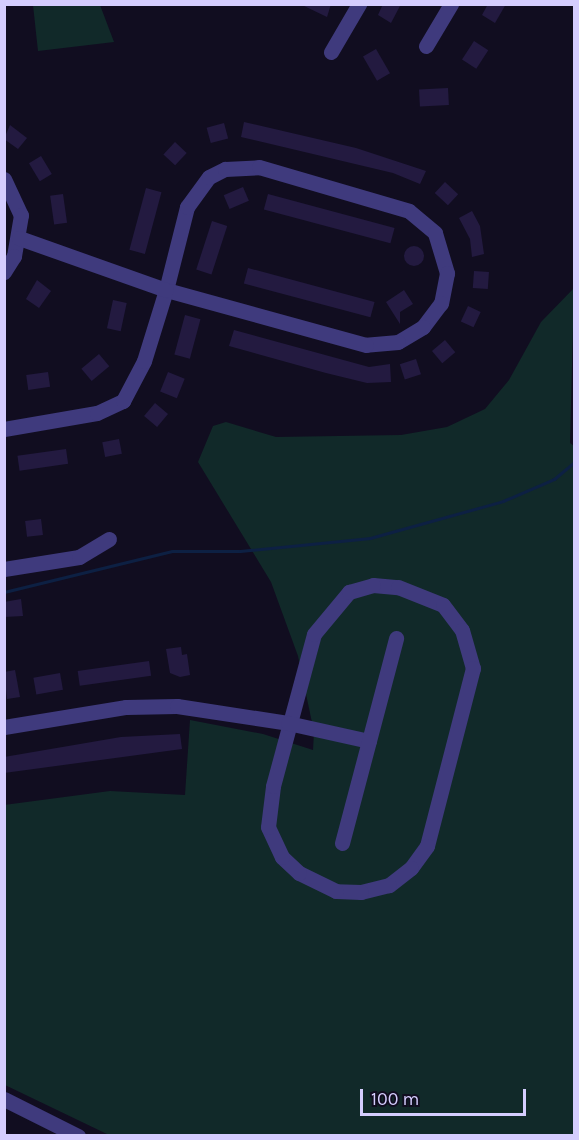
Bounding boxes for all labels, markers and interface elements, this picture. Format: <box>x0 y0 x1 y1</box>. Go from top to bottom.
scale bar <box>363 1077 530 1115</box>
text: 100 m <box>371 1088 419 1110</box>

